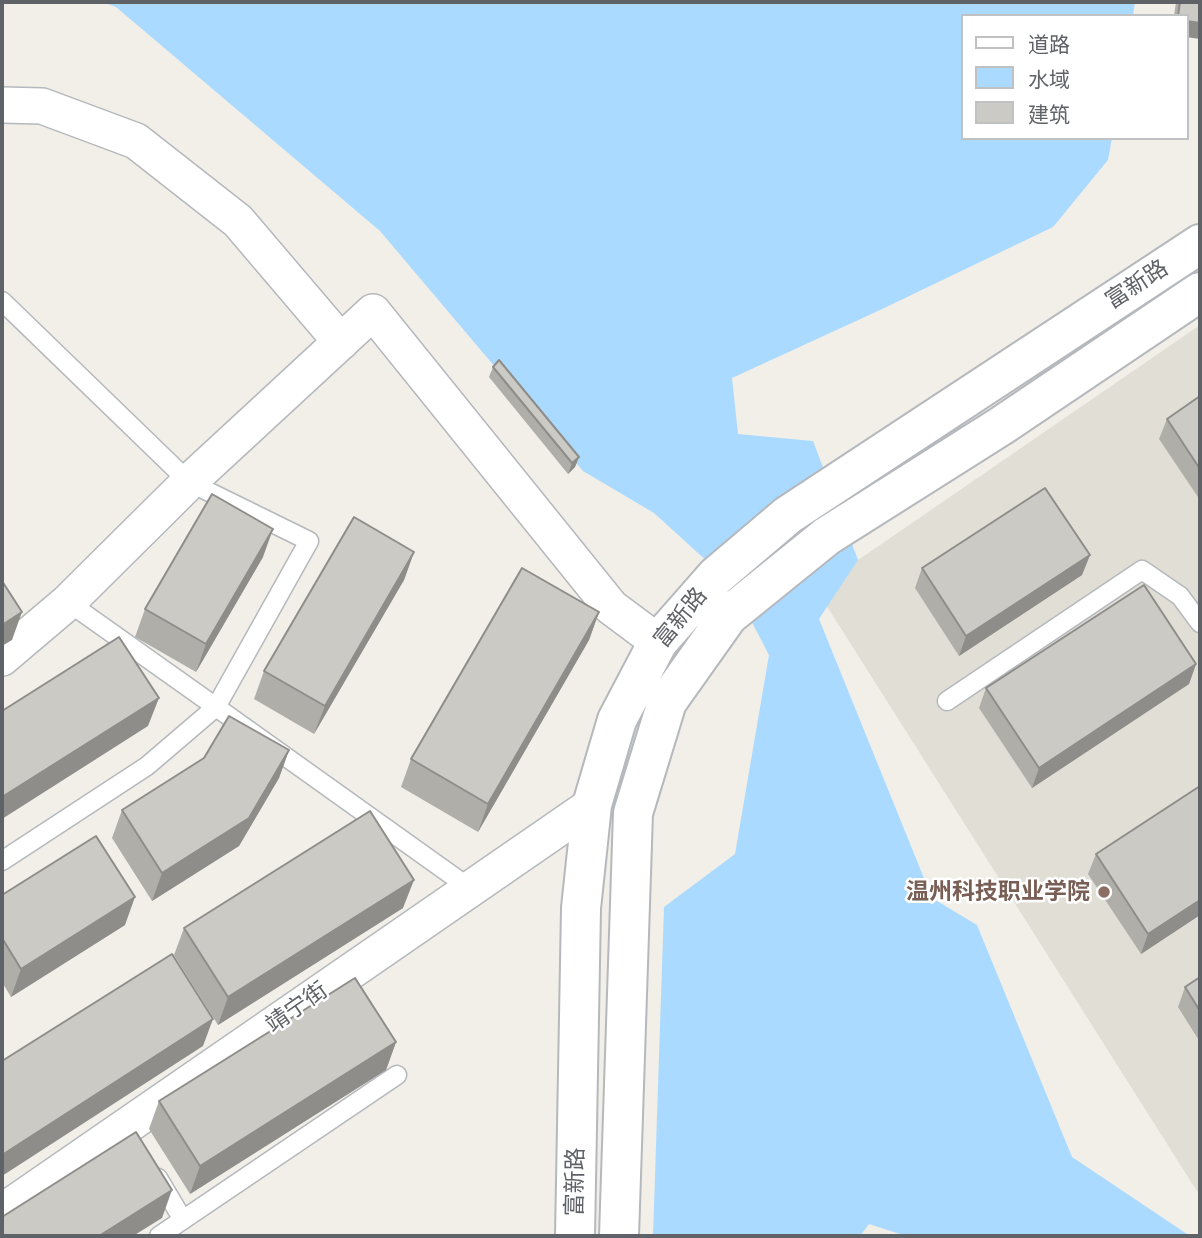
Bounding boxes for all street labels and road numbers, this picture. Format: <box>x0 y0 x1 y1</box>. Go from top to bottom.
street label: 富新路 <box>1101 255 1173 315</box>
street label: 富新路 <box>649 583 713 653</box>
street label: 靖宁街 <box>261 977 333 1039</box>
street label: 富新路 <box>562 1147 590 1217</box>

